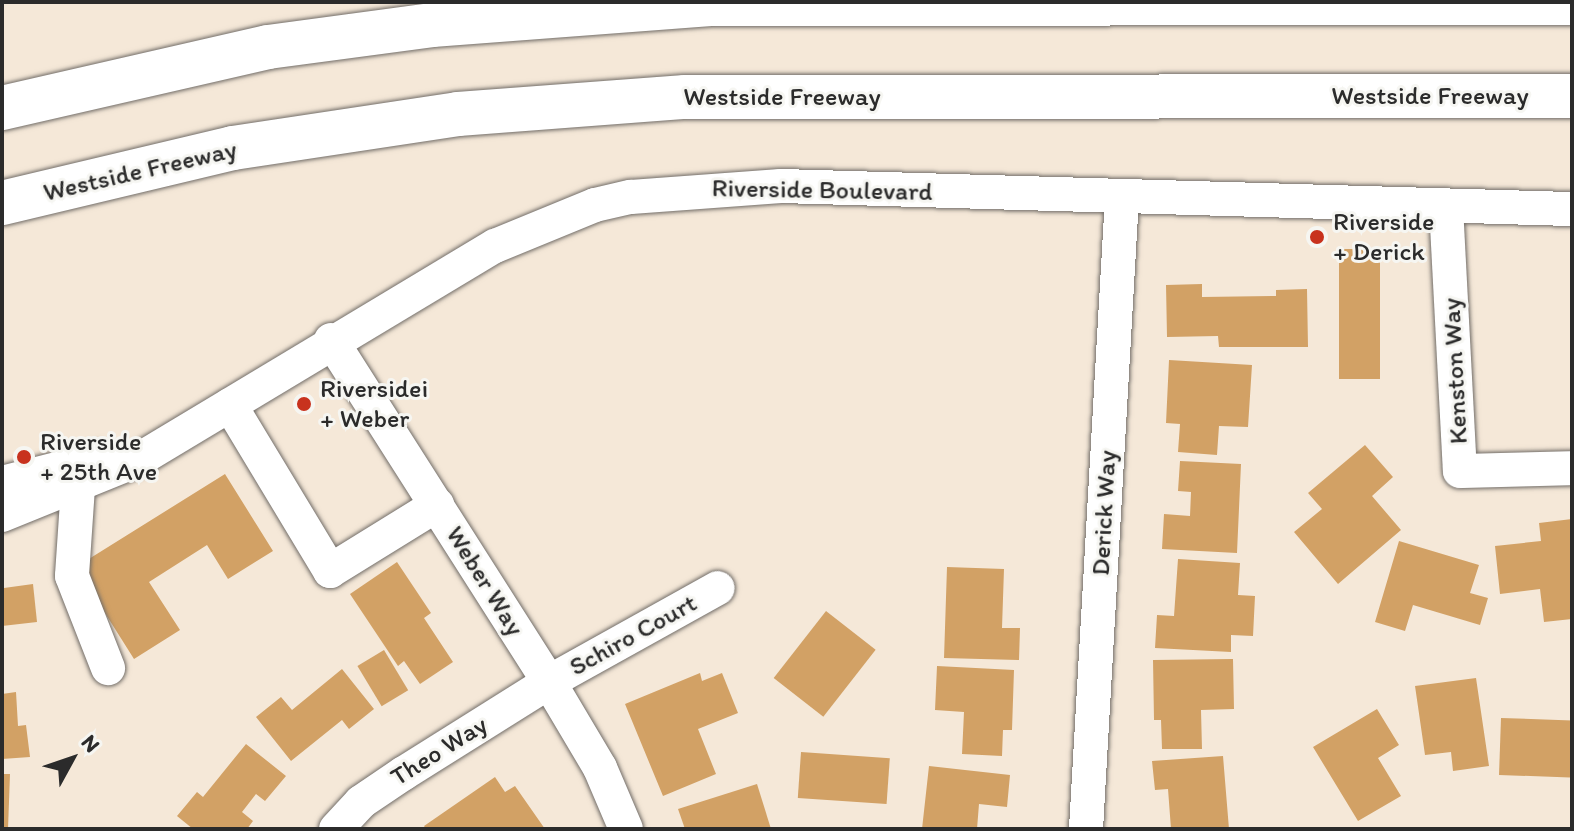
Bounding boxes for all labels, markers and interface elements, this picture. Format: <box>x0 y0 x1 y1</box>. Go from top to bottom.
street label: Westside Freeway <box>1331 80 1529 112</box>
street label: Westside Freeway <box>683 81 881 113</box>
street label: Westside Freeway <box>40 134 240 208</box>
street label: Riverside Boulevard <box>711 172 933 208</box>
place label: Riverside + Derick <box>1333 206 1434 268</box>
marker: Riverside + Derick <box>1308 228 1326 246</box>
street label: Kenston Way <box>1436 298 1474 444</box>
place label: Riversidei + Weber <box>320 373 428 434</box>
marker: Riversidei + Weber <box>295 395 313 413</box>
place label: Riverside + 25th Ave <box>40 426 157 488</box>
marker: Riverside + 25th Ave <box>15 448 33 466</box>
street label: Derick Way <box>1085 450 1123 576</box>
street label: Weber Way <box>439 521 531 641</box>
street label: Schiro Court <box>564 587 702 683</box>
street label: Theo Way <box>385 709 493 793</box>
north arrow <box>32 719 112 799</box>
text: N <box>76 729 106 758</box>

